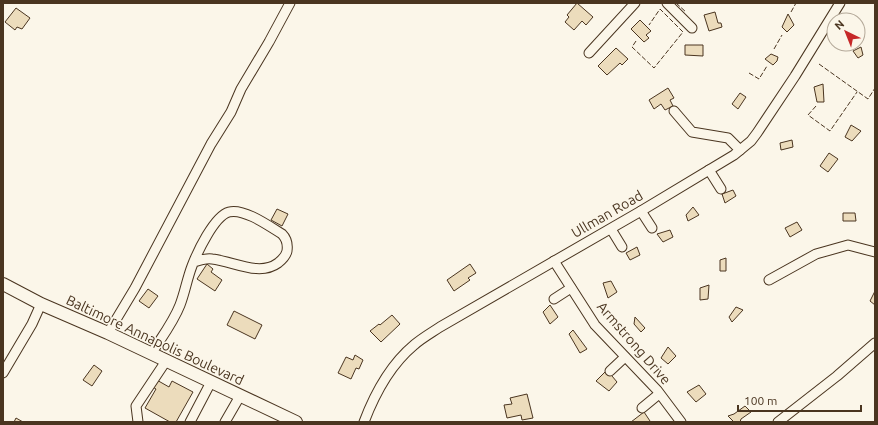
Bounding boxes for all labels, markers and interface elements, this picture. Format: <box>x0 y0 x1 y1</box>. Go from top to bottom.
north arrow <box>826 12 866 52</box>
text: N <box>832 17 846 32</box>
street label: Ullman Road <box>569 187 645 241</box>
street label: Baltimore Annapolis Boulevard <box>64 292 246 388</box>
street label: Armstrong Drive <box>594 299 674 387</box>
scale bar <box>738 387 861 413</box>
text: 100 m <box>744 394 777 407</box>

